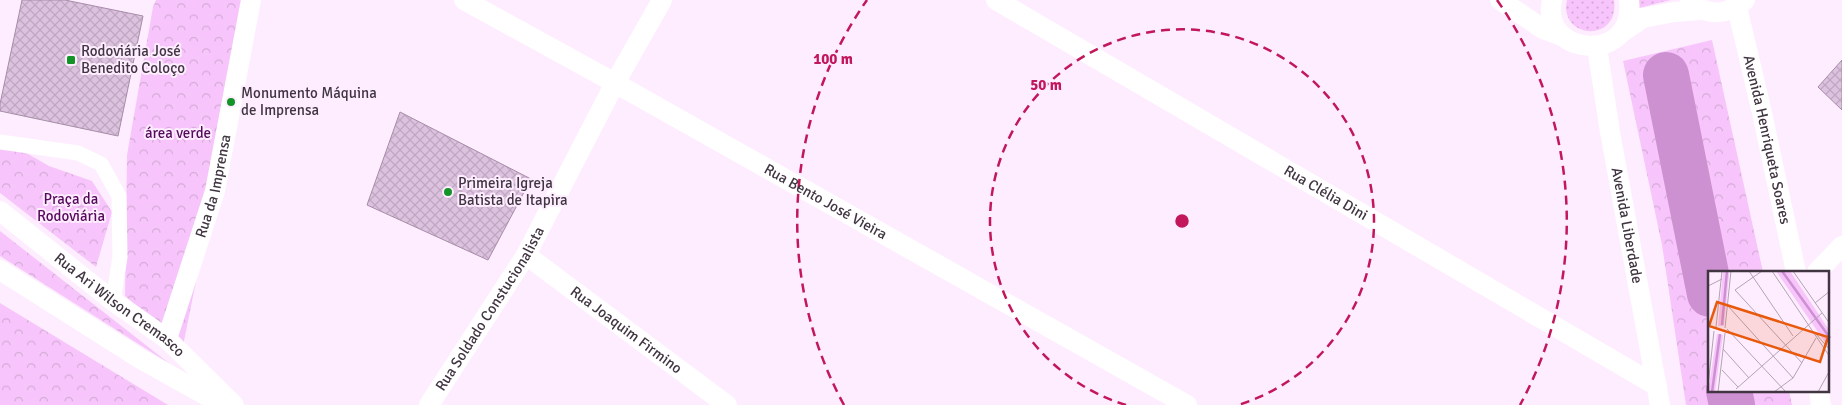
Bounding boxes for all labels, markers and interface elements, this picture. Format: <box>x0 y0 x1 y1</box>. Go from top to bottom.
place label: Rodoviária José Benedito Coloço <box>81 42 185 77</box>
text: 100 m <box>813 50 853 68</box>
street label: Avenida Henriqueta Soares <box>1740 53 1795 226</box>
marker: Rodoviária José Benedito Coloço <box>65 54 77 66</box>
text: 50 m <box>1030 76 1062 94</box>
place label: Monumento Máquina de Imprensa <box>241 84 377 119</box>
marker: Monumento Máquina de Imprensa <box>225 96 237 108</box>
park label: área verde <box>145 124 211 142</box>
street label: Rua da Imprensa <box>191 133 234 240</box>
street label: Rua Bento José Vieira <box>761 160 890 243</box>
street label: Rua Clélia Dini <box>1281 161 1371 224</box>
street label: Avenida Liberdade <box>1608 166 1647 285</box>
place label: Primeira Igreja Batista de Itapira <box>458 174 568 209</box>
marker: Primeira Igreja Batista de Itapira <box>442 186 454 198</box>
park label: Praça da Rodoviária <box>37 190 105 225</box>
centre of rings <box>1173 212 1191 230</box>
street label: Rua Soldado Constucionalista <box>432 224 548 394</box>
street label: Rua Ari Wilson Cremasco <box>51 249 189 361</box>
inset map <box>1708 271 1830 392</box>
street label: Rua Joaquim Firmino <box>567 282 686 377</box>

